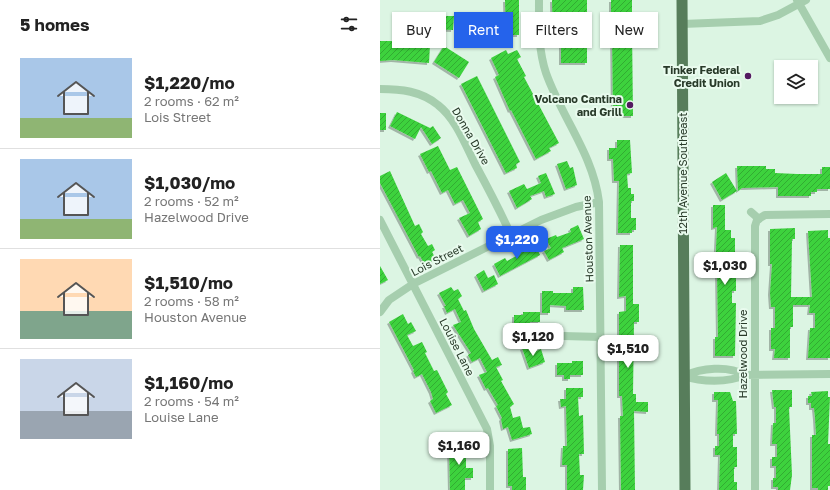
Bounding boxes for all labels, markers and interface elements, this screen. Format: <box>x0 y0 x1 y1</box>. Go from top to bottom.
chip: Buy <box>392 12 446 48</box>
chip: Rent <box>454 12 513 48</box>
chip: Filters <box>521 12 592 48</box>
chip: New <box>600 12 658 48</box>
icon: filters <box>338 13 360 35</box>
text: 5 homes <box>20 14 90 35</box>
map controls <box>774 60 818 104</box>
button: layers <box>774 60 818 104</box>
place label: Tinker Federal Credit Union <box>663 63 740 89</box>
marker: Tinker Federal Credit Union <box>743 71 753 81</box>
text: $1,220/mo <box>144 72 235 93</box>
icon: home <box>52 74 100 122</box>
place label: Volcano Cantina and Grill <box>535 92 622 118</box>
text: 2 rooms · 62 m² <box>144 93 239 109</box>
marker: Volcano Cantina and Grill <box>625 100 635 110</box>
street label: Donna Drive <box>450 105 493 167</box>
text: Lois Street <box>144 109 211 125</box>
street label: 12th Avenue Southeast <box>676 112 689 234</box>
text: $1,030/mo <box>144 172 235 193</box>
icon: home <box>52 175 100 223</box>
text: 2 rooms · 52 m² <box>144 193 239 209</box>
street label: Houston Avenue <box>579 195 596 283</box>
text: Hazelwood Drive <box>144 209 249 225</box>
pin: $1,220 <box>484 226 550 260</box>
text: $1,220 <box>495 231 539 247</box>
street label: Lois Street <box>408 241 465 278</box>
pin: $1,030 <box>692 252 758 286</box>
text: $1,030 <box>703 257 747 273</box>
text: $1,510/mo <box>144 272 233 293</box>
icon: home <box>52 275 100 323</box>
text: 2 rooms · 58 m² <box>144 293 239 309</box>
text: Houston Avenue <box>144 309 247 325</box>
street label: Hazelwood Drive <box>736 310 749 398</box>
street label: Louise Lane <box>437 316 478 378</box>
pin: $1,120 <box>500 323 566 357</box>
text: $1,120 <box>512 328 554 344</box>
pin: $1,510 <box>595 335 661 369</box>
text: $1,510 <box>607 340 649 356</box>
text: $1,160/mo <box>144 372 233 393</box>
icon: home <box>52 375 100 423</box>
text: 2 rooms · 54 m² <box>144 393 239 409</box>
text: Louise Lane <box>144 409 219 425</box>
pin: $1,160 <box>426 432 492 466</box>
text: $1,160 <box>438 437 480 453</box>

